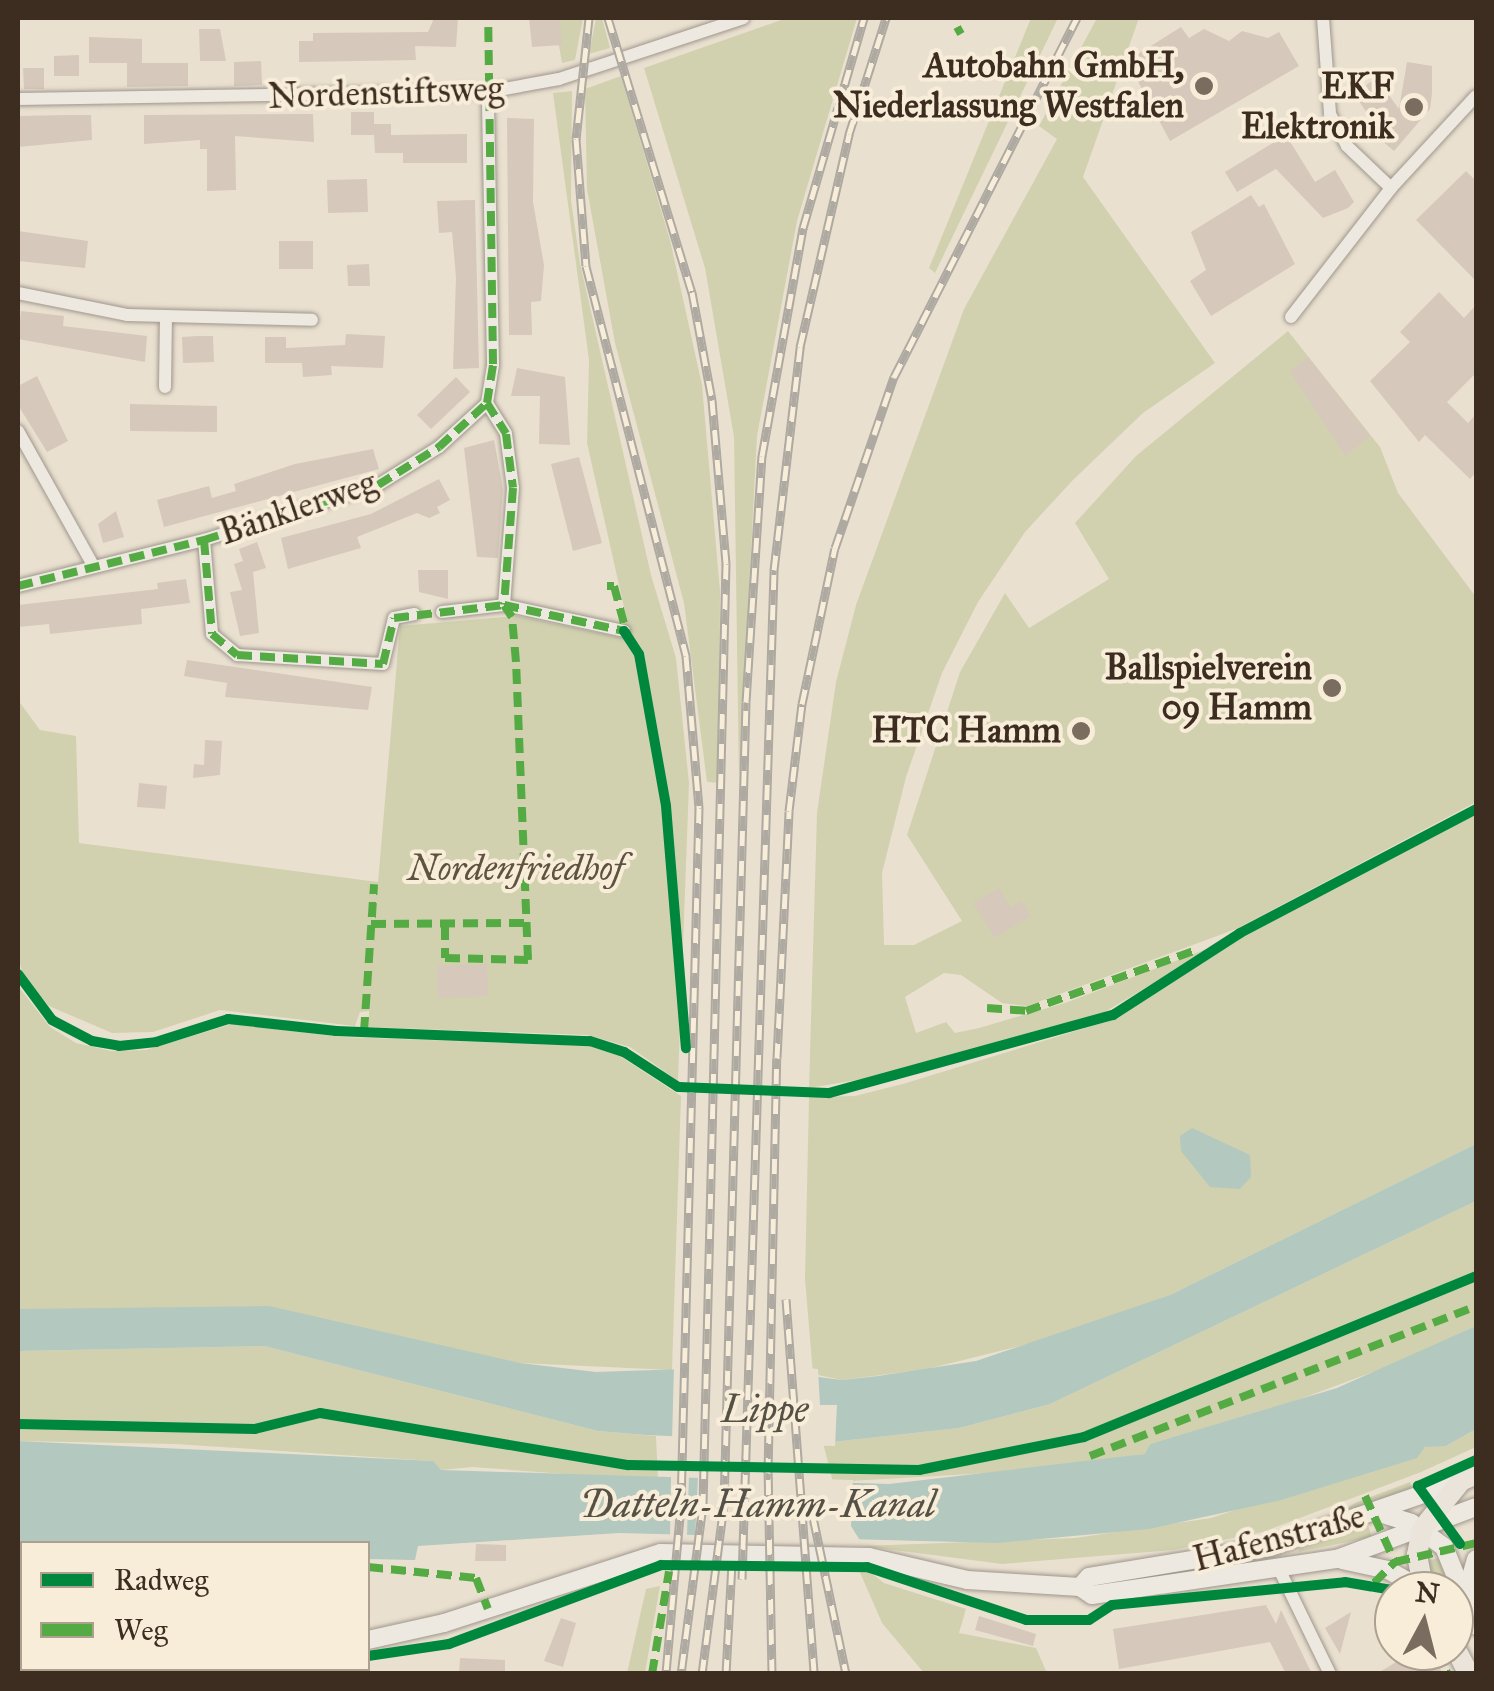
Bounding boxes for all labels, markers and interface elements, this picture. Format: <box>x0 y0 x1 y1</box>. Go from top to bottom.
place label: Autobahn GmbH, Niederlassung Westfalen <box>833 45 1184 127</box>
place label: EKF Elektronik <box>1241 66 1394 148</box>
street label: Nordenstiftsweg <box>267 68 505 118</box>
marker: Autobahn GmbH, Niederlassung Westfalen <box>1193 75 1215 97</box>
marker: EKF Elektronik <box>1403 96 1425 118</box>
street label: Bänklerweg <box>214 461 382 555</box>
place label: Ballspielverein 09 Hamm <box>1105 647 1312 729</box>
marker: Ballspielverein 09 Hamm <box>1321 677 1343 699</box>
place label: HTC Hamm <box>871 710 1061 752</box>
marker: HTC Hamm <box>1070 720 1092 742</box>
park label: Nordenfriedhof <box>408 848 624 890</box>
water label: Lippe <box>722 1387 808 1433</box>
water label: Datteln-Hamm-Kanal <box>580 1482 936 1528</box>
street label: Hafenstraße <box>1189 1495 1369 1581</box>
legend <box>20 1541 370 1671</box>
text: Radweg <box>114 1562 209 1598</box>
north arrow <box>1374 1571 1474 1671</box>
text: N <box>1414 1574 1441 1612</box>
text: Weg <box>114 1612 168 1648</box>

